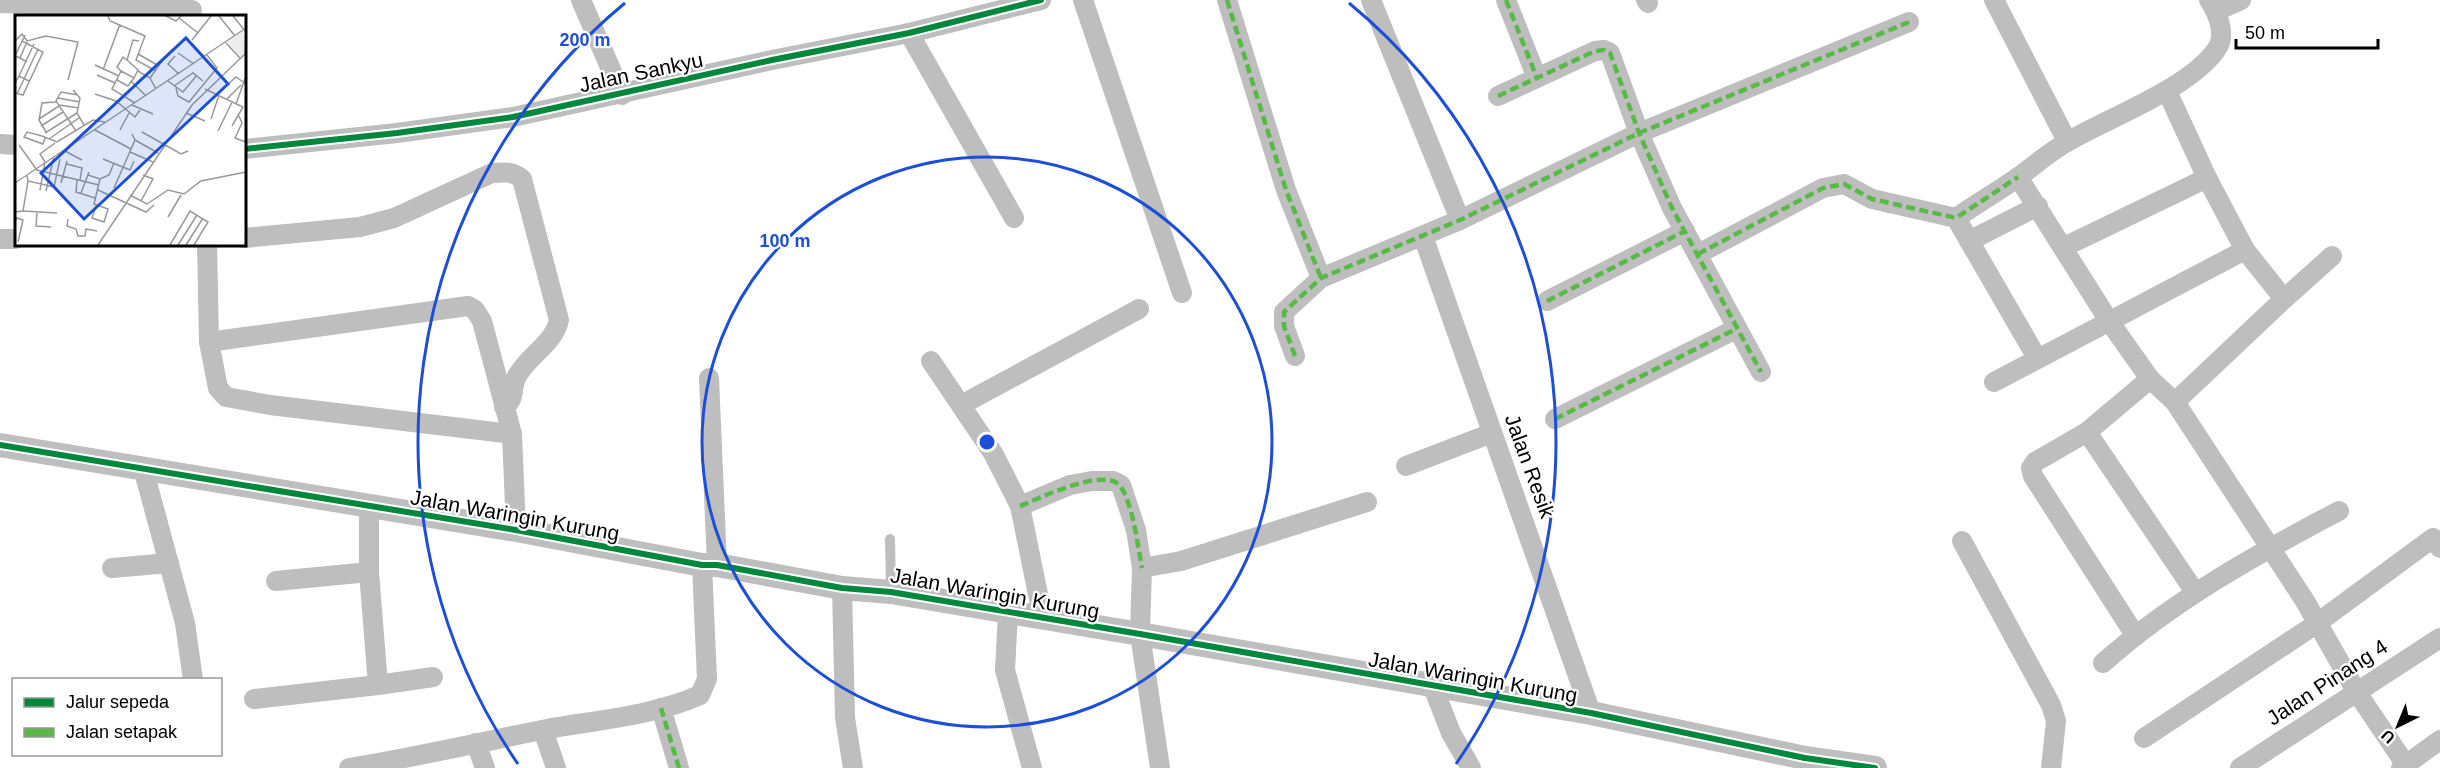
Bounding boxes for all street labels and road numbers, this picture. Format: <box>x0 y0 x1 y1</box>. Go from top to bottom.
street label: Jalan Sankyu <box>577 48 705 96</box>
street label: Jalan Resik <box>1501 411 1560 521</box>
street label: Jalan Waringin Kurung <box>409 485 621 545</box>
street label: Jalan Waringin Kurung <box>889 563 1101 623</box>
street label: Jalan Pinang 4 <box>2262 634 2392 729</box>
street label: Jalan Waringin Kurung <box>1367 647 1579 707</box>

